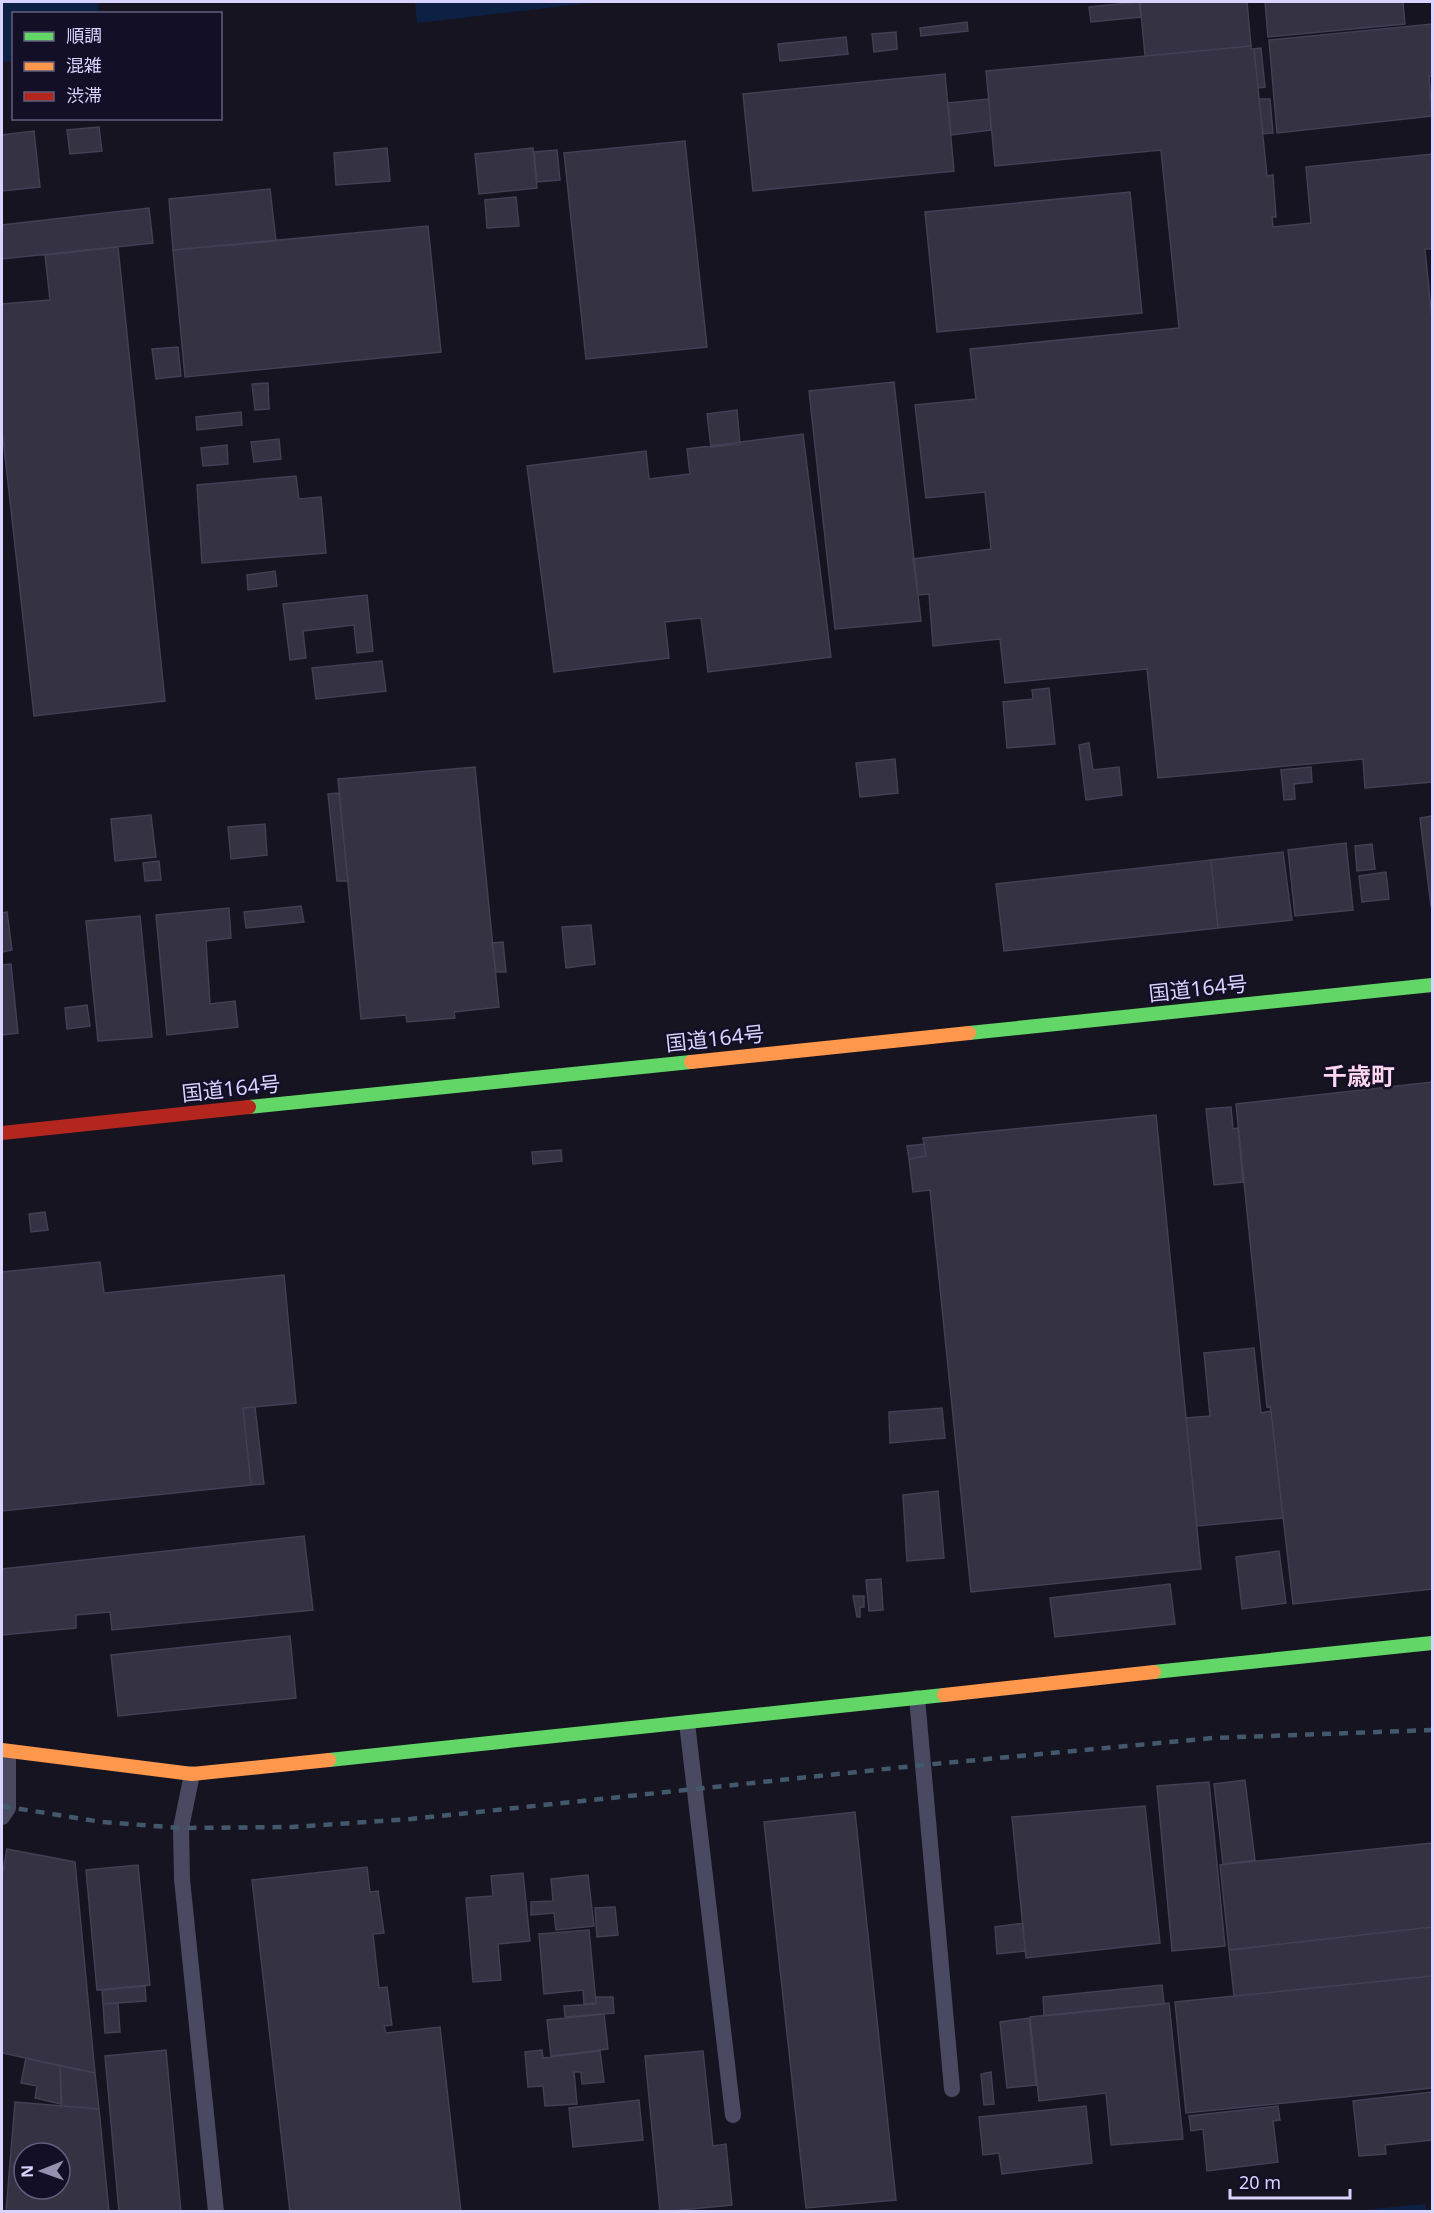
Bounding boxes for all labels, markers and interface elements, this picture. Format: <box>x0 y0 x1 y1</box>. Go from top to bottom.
legend <box>12 12 222 120</box>
text: 順調 <box>66 23 102 47</box>
text: 混雑 <box>66 53 102 77</box>
text: 渋滞 <box>66 83 102 107</box>
street label: 国道164号 <box>1147 969 1249 1007</box>
street label: 国道164号 <box>664 1019 766 1057</box>
district label: 千歳町 <box>1323 1059 1395 1092</box>
street label: 国道164号 <box>180 1069 282 1107</box>
north arrow <box>12 2141 72 2201</box>
scale bar <box>1230 2162 1350 2200</box>
text: N <box>16 2165 38 2178</box>
text: 20 m <box>1239 2170 1281 2194</box>

